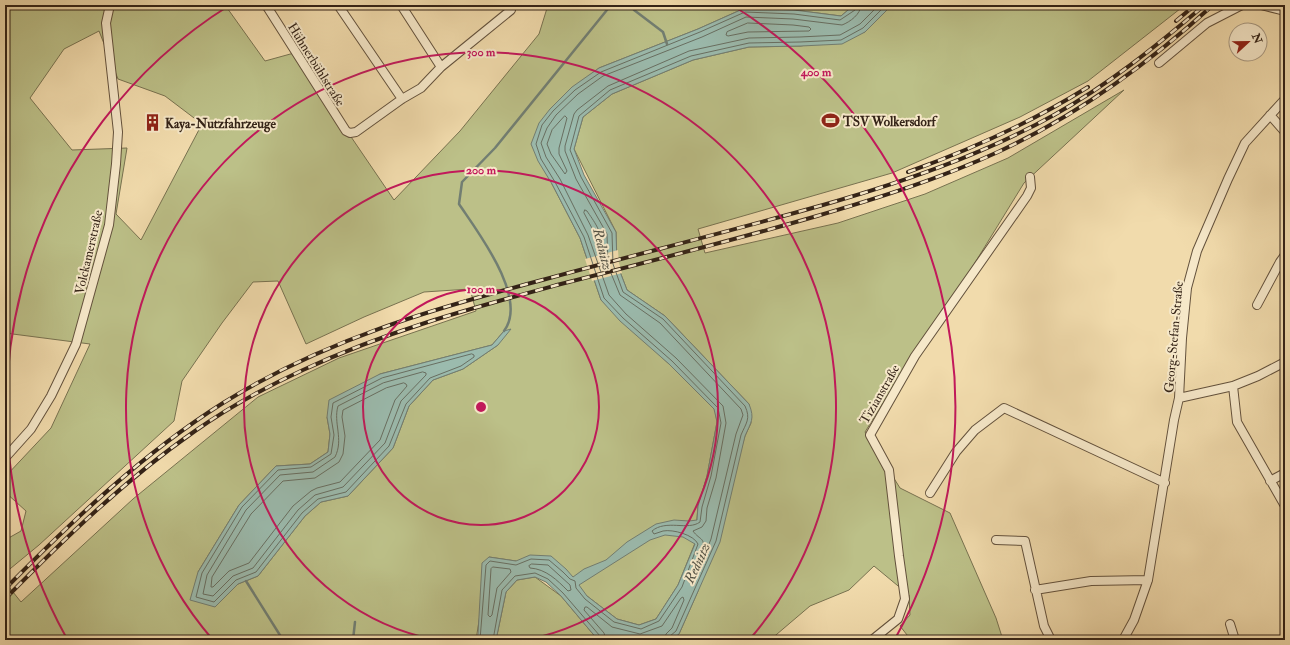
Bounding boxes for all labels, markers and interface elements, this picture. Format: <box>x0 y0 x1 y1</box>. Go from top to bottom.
street label: Hühnerbühlstraße <box>284 20 349 110</box>
north arrow <box>1228 22 1268 62</box>
text: N <box>1249 31 1265 47</box>
text: 300 m <box>467 45 496 60</box>
text: 400 m <box>800 65 832 80</box>
sports icon: TSV Wolkersdorf <box>820 111 840 131</box>
building icon: Kaya-Nutzfahrzeuge <box>142 113 162 133</box>
place label: TSV Wolkersdorf <box>842 114 939 130</box>
place label: Kaya-Nutzfahrzeuge <box>165 116 276 133</box>
text: 200 m <box>466 163 497 178</box>
street label: Volckamerstraße <box>72 208 107 296</box>
water label: Rednitz <box>589 226 616 272</box>
street label: Georg-Stefan-Straße <box>1161 280 1187 394</box>
text: 100 m <box>467 282 496 297</box>
street label: Tizianstraße <box>856 361 904 427</box>
centre of rings <box>474 400 488 414</box>
water label: Rednitz <box>680 541 714 587</box>

